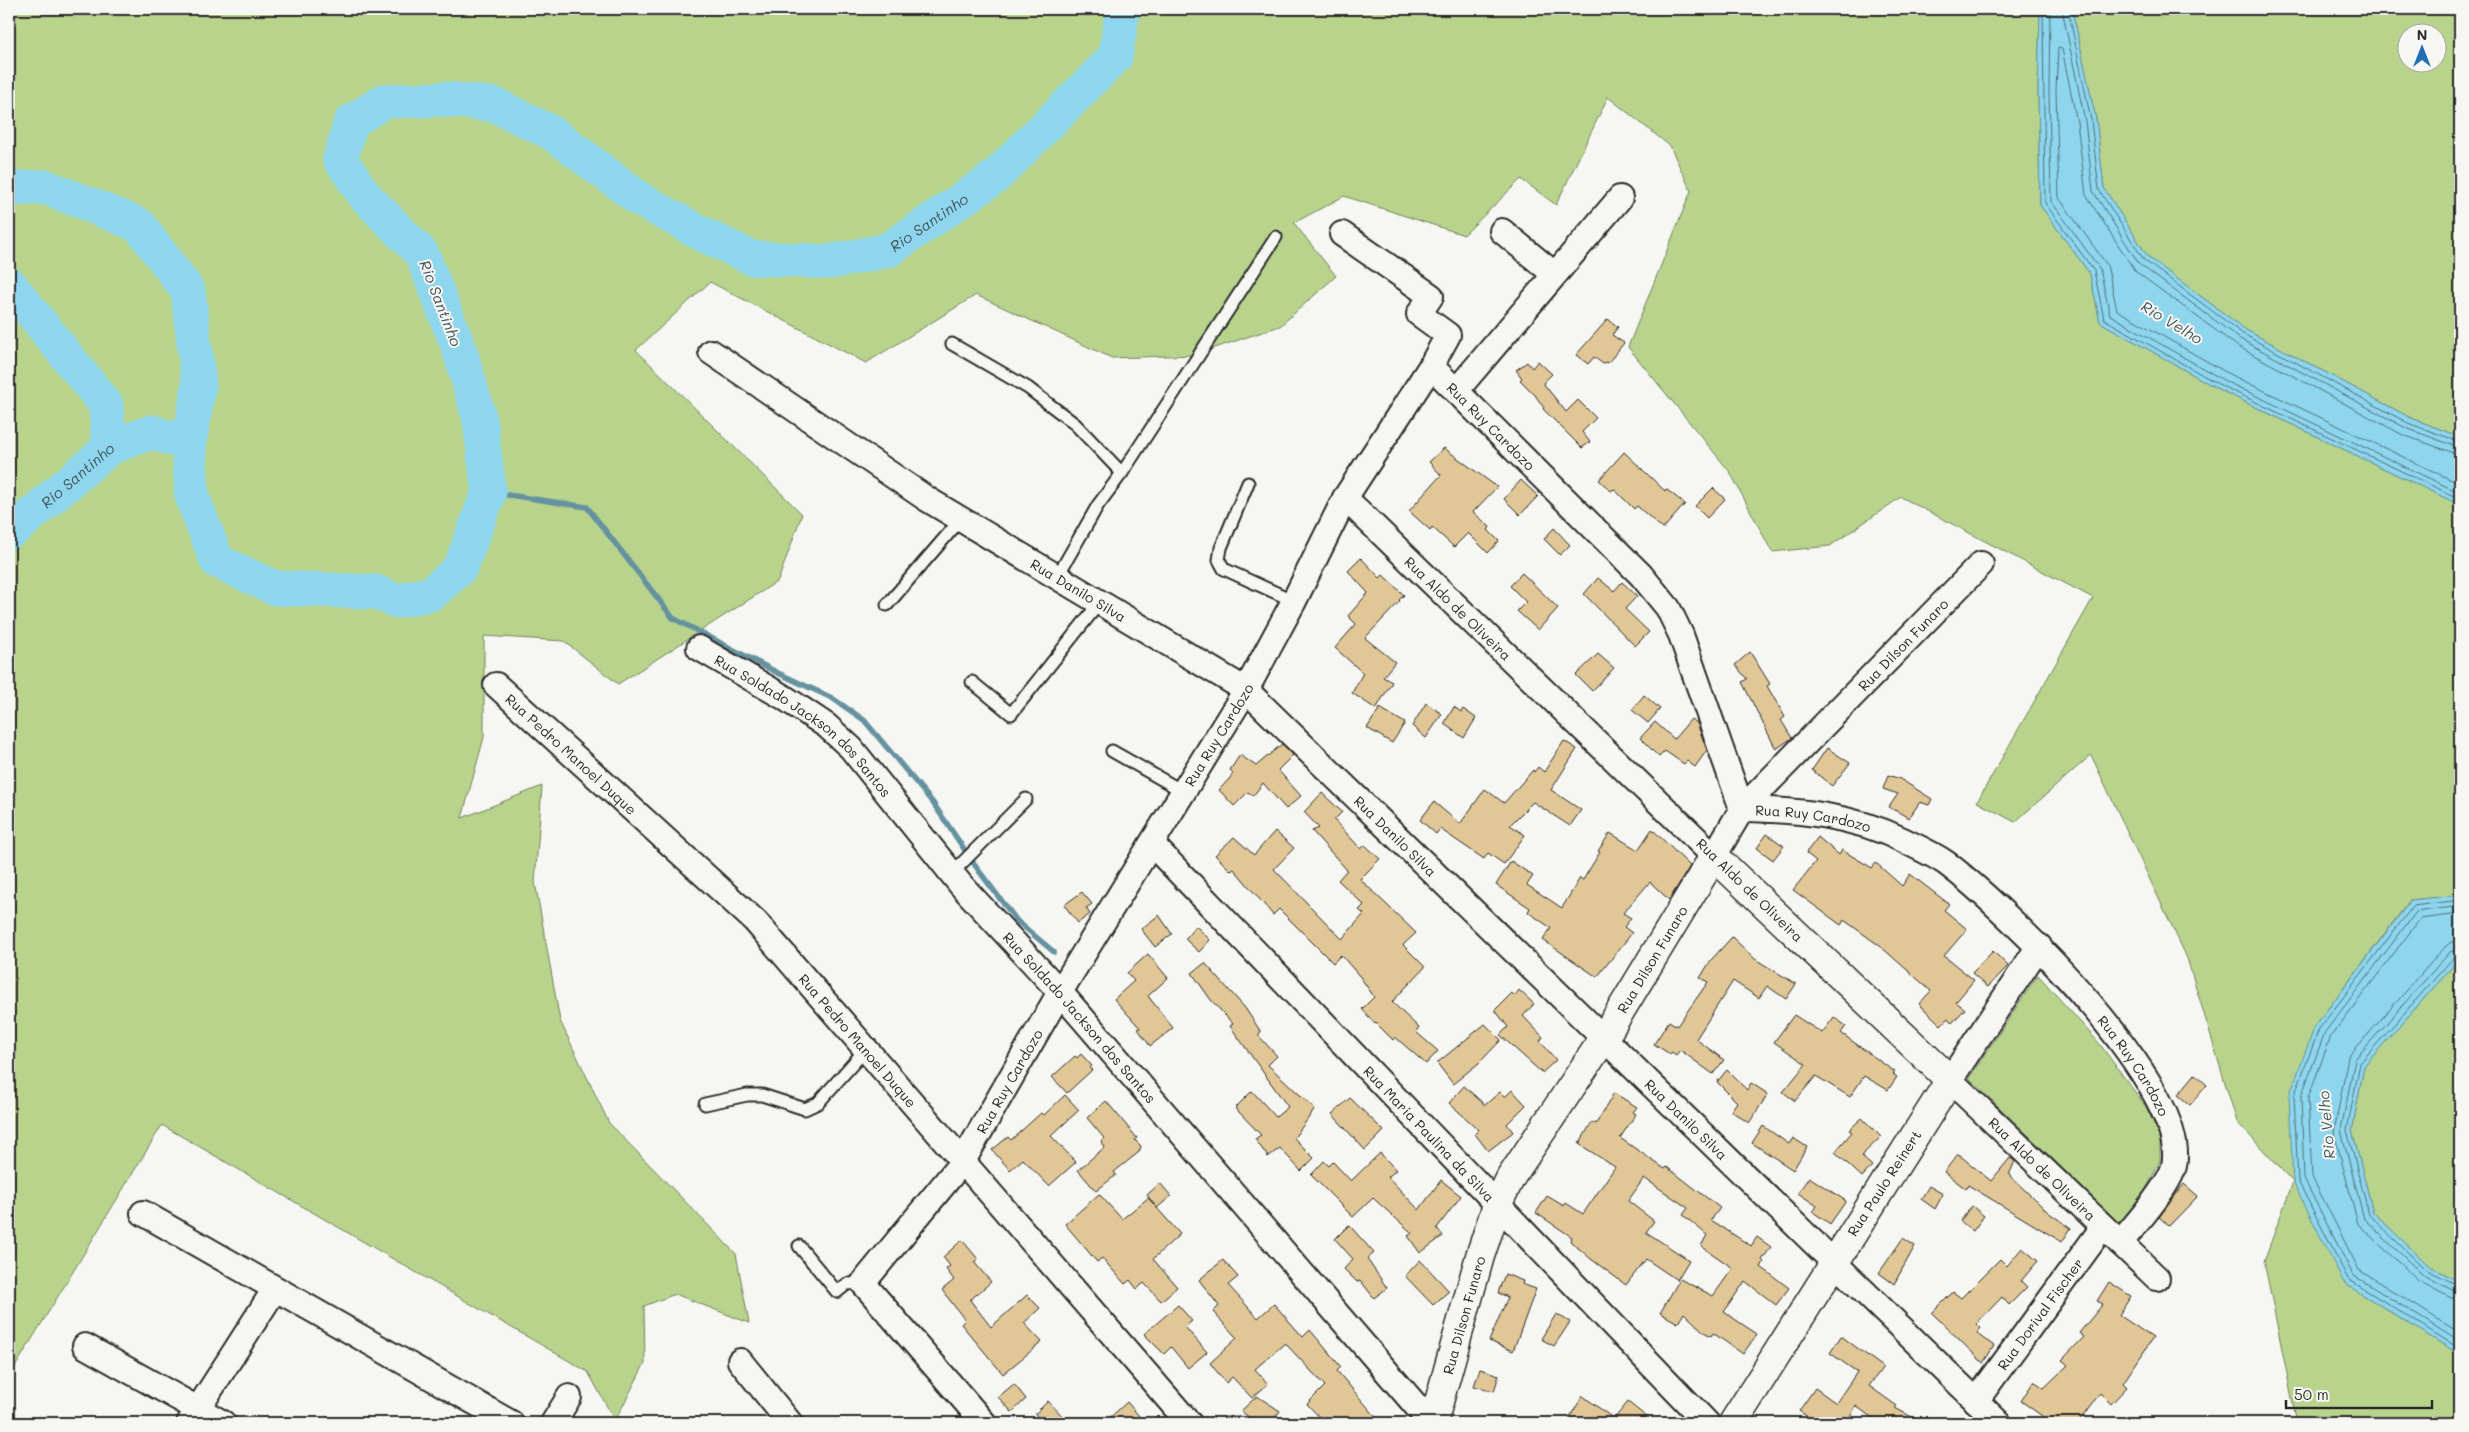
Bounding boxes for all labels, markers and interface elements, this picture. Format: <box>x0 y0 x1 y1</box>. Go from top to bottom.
north arrow <box>2396 22 2446 72</box>
text: N <box>2417 25 2427 44</box>
water label: Rio Santinho <box>885 188 972 256</box>
water label: Rio Santinho <box>415 257 467 349</box>
water label: Rio Velho <box>2138 296 2207 348</box>
street label: Rua Ruy Cardozo <box>1443 378 1540 474</box>
water label: Rio Santinho <box>36 438 118 512</box>
street label: Rua Aldo de Oliveira <box>1401 552 1516 664</box>
street label: Rua Danilo Silva <box>1027 554 1130 626</box>
street label: Rua Dilson Funaro <box>1853 594 1952 695</box>
street label: Rua Soldado Jackson dos Santos <box>711 650 896 801</box>
street label: Rua Ruy Cardozo <box>1180 680 1257 790</box>
street label: Rua Pedro Manoel Duque <box>502 689 641 818</box>
street label: Rua Danilo Silva <box>1350 791 1441 880</box>
street label: Rua Ruy Cardozo <box>1755 800 1874 836</box>
street label: Rua Aldo de Oliveira <box>1692 834 1808 946</box>
street label: Rua Dilson Funaro <box>1612 902 1691 1016</box>
street label: Rua Soldado Jackson dos Santos <box>999 927 1161 1107</box>
street label: Rua Pedro Manoel Duque <box>795 969 921 1111</box>
street label: Rua Ruy Cardozo <box>2094 1011 2174 1119</box>
street label: Rua Ruy Cardozo <box>971 1025 1046 1137</box>
street label: Rua Maria Paulina da Silva <box>1360 1061 1499 1206</box>
street label: Rua Danilo Silva <box>1641 1074 1732 1164</box>
water label: Rio Velho <box>2313 1090 2339 1160</box>
street label: Rua Aldo de Oliveira <box>1985 1113 2100 1224</box>
street label: Rua Paulo Reinert <box>1843 1126 1925 1240</box>
street label: Rua Dilson Funaro <box>1438 1254 1489 1376</box>
street label: Rua Dorival Fischer <box>1992 1254 2087 1374</box>
scale bar <box>2286 1377 2433 1409</box>
text: 50 m <box>2294 1384 2329 1404</box>

